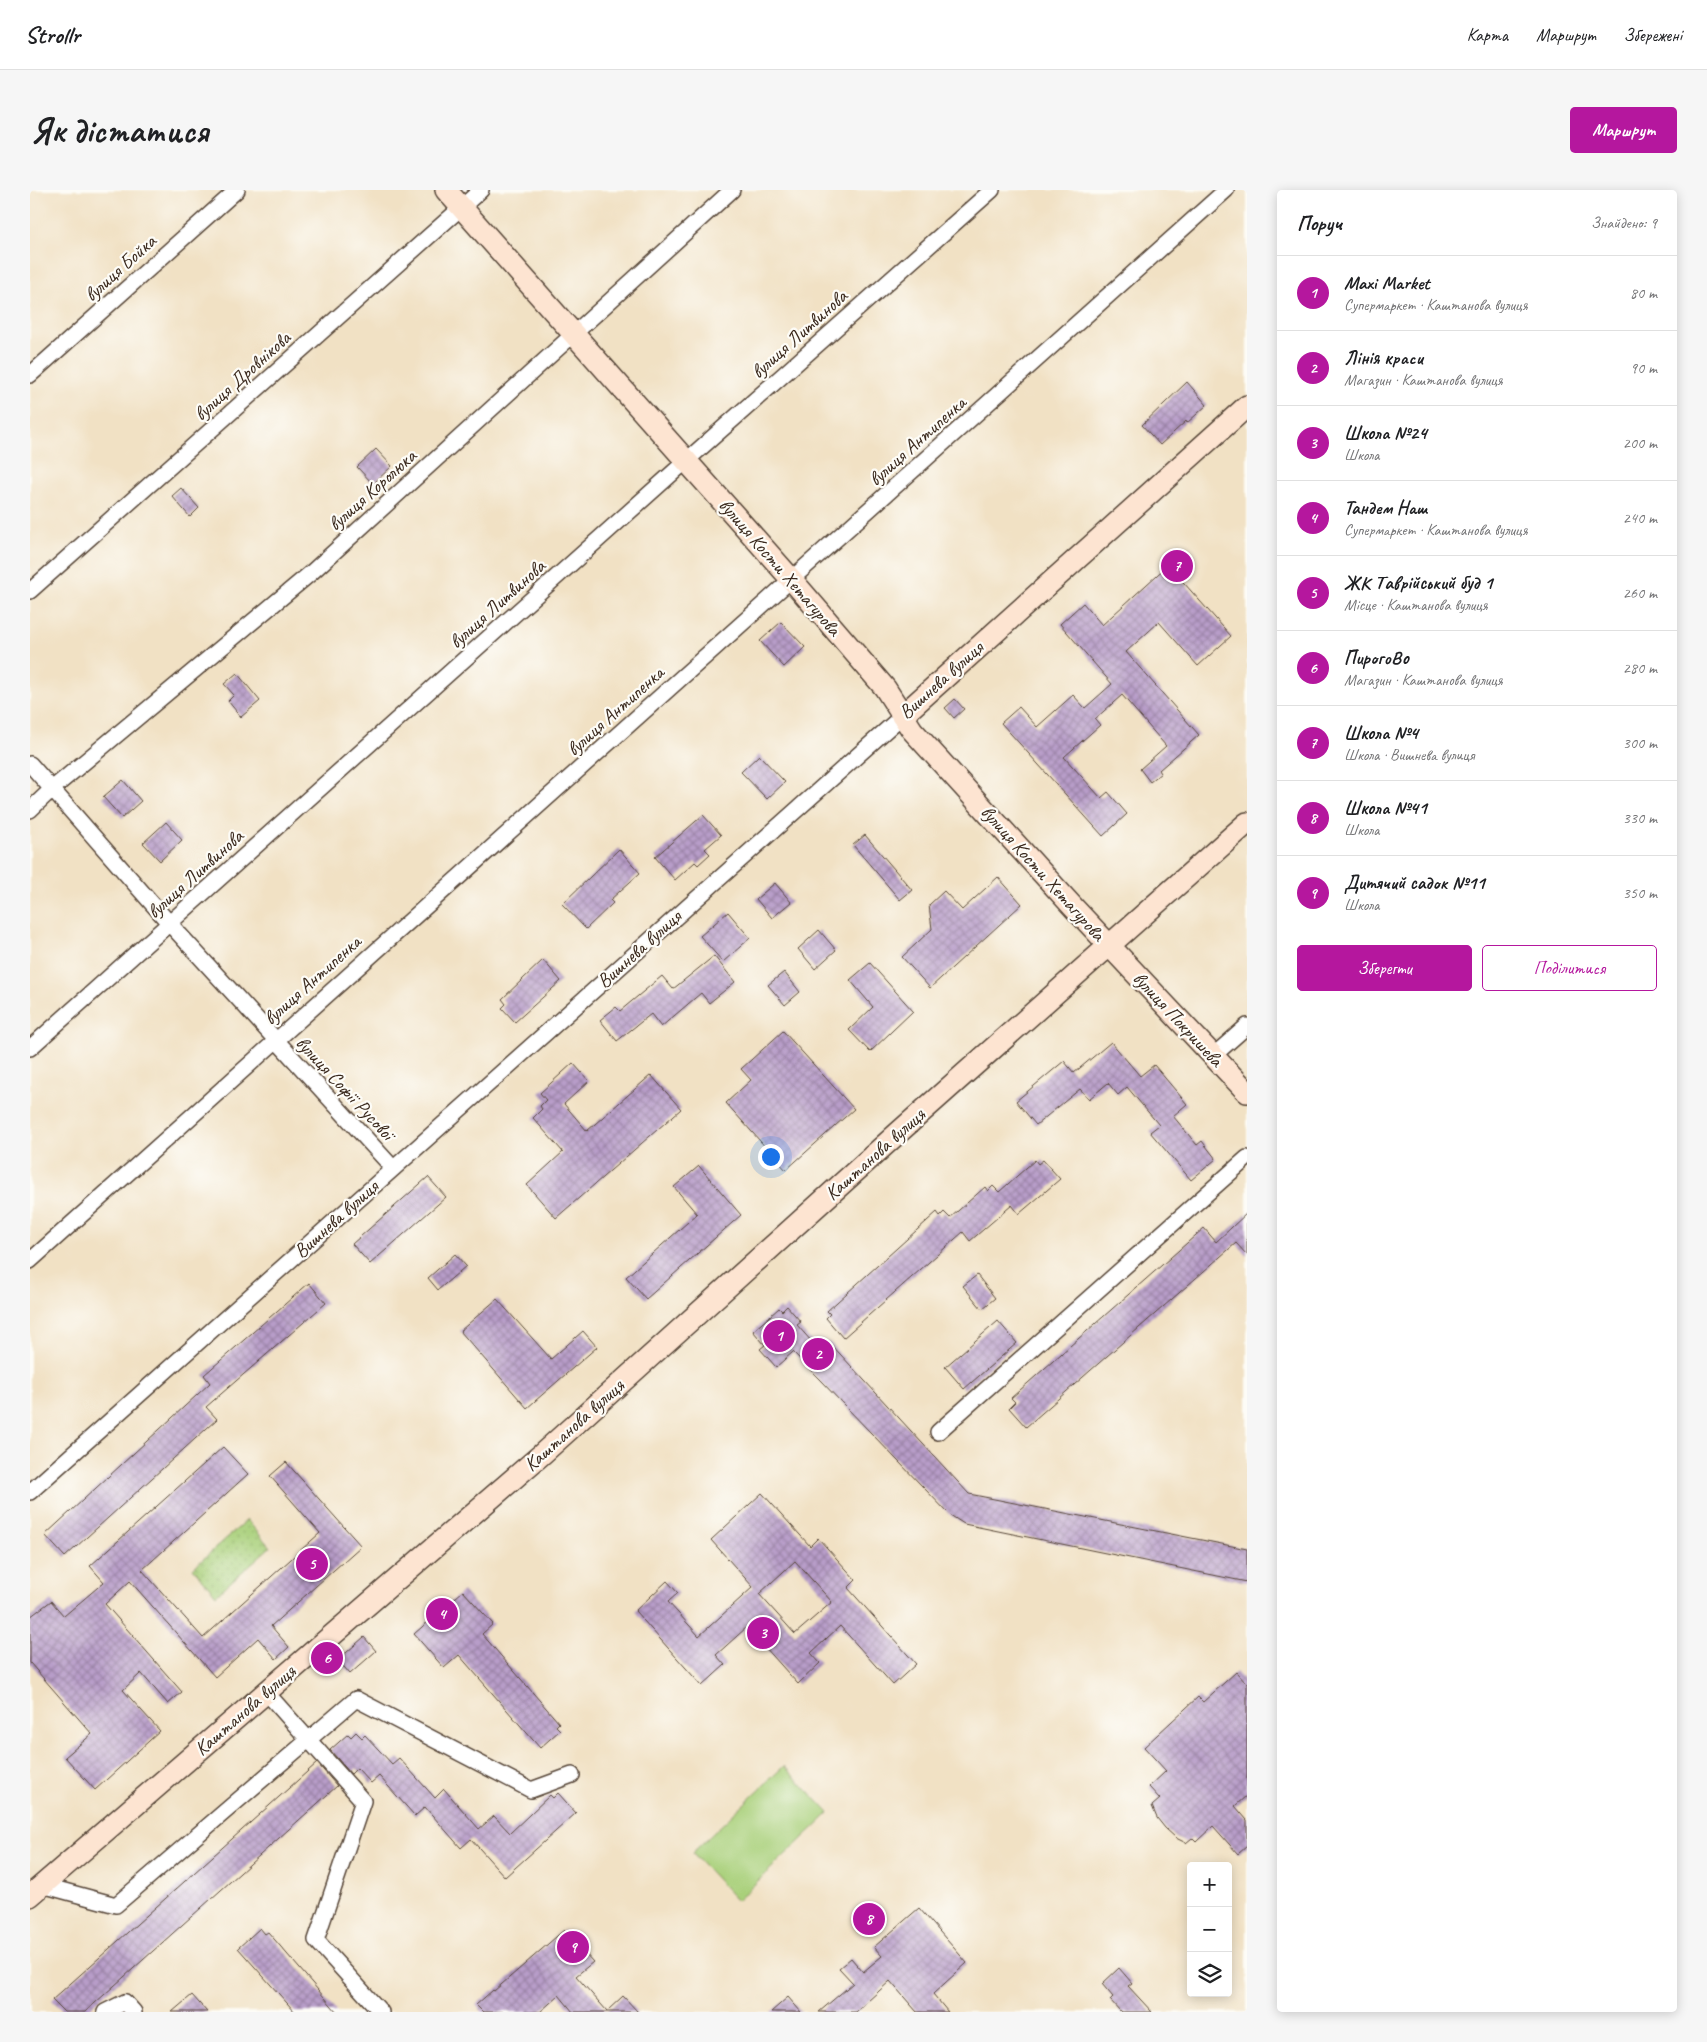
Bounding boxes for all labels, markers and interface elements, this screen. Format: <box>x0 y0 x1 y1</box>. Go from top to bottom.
text: Strollr <box>25 20 80 50</box>
text: Карта <box>1467 24 1508 46</box>
text: Маршрут <box>1536 24 1595 46</box>
text: Збережені <box>1623 24 1682 46</box>
button: Маршрут <box>1570 107 1677 153</box>
text: Як дістатися <box>30 108 208 153</box>
text: Поруч <box>1297 210 1342 236</box>
text: Знайдено: 9 <box>1591 213 1657 233</box>
street label: вулиця Бойка <box>79 228 162 307</box>
text: Maxi Market <box>1344 271 1430 295</box>
street label: вулиця Литвинова <box>745 283 853 384</box>
text: 1 <box>1309 283 1317 303</box>
text: 80 m <box>1630 283 1657 303</box>
text: Супермаркет · Каштанова вулиця <box>1344 295 1527 315</box>
street label: вулиця Дровнікова <box>188 324 297 426</box>
text: Лінія краси <box>1344 346 1423 370</box>
text: 2 <box>1309 358 1317 378</box>
text: 90 m <box>1630 358 1657 378</box>
text: Магазин · Каштанова вулиця <box>1344 370 1503 390</box>
street label: вулиця Антипенка <box>863 389 972 491</box>
text: Школа №24 <box>1344 421 1427 445</box>
text: 3 <box>1309 433 1317 453</box>
text: 200 m <box>1623 433 1657 453</box>
street label: вулиця Королюка <box>323 443 422 536</box>
text: Школа <box>1344 445 1379 465</box>
street label: вулиця Кости Хетагурова <box>713 493 847 642</box>
text: Тандем Наш <box>1344 496 1427 520</box>
text: 4 <box>1309 508 1317 528</box>
text: 240 m <box>1623 508 1657 528</box>
text: Супермаркет · Каштанова вулиця <box>1344 520 1527 540</box>
pin: 7 <box>1161 547 1193 585</box>
street label: вулиця Литвинова <box>443 553 551 654</box>
text: ЖК Таврійський буд 1 <box>1344 571 1493 595</box>
text: 5 <box>1310 583 1316 603</box>
text: 260 m <box>1623 583 1657 603</box>
text: Місце · Каштанова вулиця <box>1344 595 1488 615</box>
street label: Вишнева вулиця <box>893 634 990 725</box>
text: ПирогоВо <box>1344 646 1409 670</box>
text: 6 <box>1309 658 1317 678</box>
text: 280 m <box>1623 658 1657 678</box>
street label: вулиця Антипенка <box>561 659 670 761</box>
text: Магазин · Каштанова вулиця <box>1344 670 1503 690</box>
text: Школа №4 <box>1344 721 1418 745</box>
text: 7 <box>1309 733 1317 753</box>
text: 300 m <box>1623 733 1657 753</box>
text: Школа · Вишнева вулиця <box>1344 745 1474 765</box>
text: Школа №41 <box>1344 796 1427 820</box>
street label: вулиця Кости Хетагурова <box>975 800 1112 947</box>
text: 8 <box>1309 808 1317 828</box>
text: 330 m <box>1623 808 1657 828</box>
text: Школа <box>1344 820 1379 840</box>
street label: вулиця Литвинова <box>141 823 249 924</box>
text: Дитячий садок №11 <box>1344 871 1485 895</box>
text: 9 <box>1309 883 1317 903</box>
text: 350 m <box>1623 883 1657 903</box>
text: Школа <box>1344 895 1379 915</box>
street label: Вишнева вулиця <box>591 903 688 994</box>
street label: вулиця Антипенка <box>258 928 367 1030</box>
button: Зберегти <box>1297 945 1472 991</box>
button: Поділитися <box>1482 945 1657 991</box>
street label: вулиця Покришева <box>1127 966 1230 1073</box>
street label: вулиця Софії Русової <box>290 1031 403 1149</box>
street label: Каштанова вулиця <box>820 1102 931 1206</box>
your location <box>758 1144 784 1170</box>
street label: Вишнева вулиця <box>288 1173 385 1264</box>
pin: 1 <box>763 1317 795 1355</box>
pin: 2 <box>802 1335 834 1373</box>
street label: Каштанова вулиця <box>519 1373 630 1477</box>
pin: 5 <box>296 1545 328 1583</box>
pin: 4 <box>426 1595 458 1633</box>
pin: 3 <box>747 1614 779 1652</box>
pin: 6 <box>311 1639 343 1677</box>
street label: Каштанова вулиця <box>189 1659 302 1761</box>
map controls <box>1187 1862 1232 1997</box>
button: + <box>1187 1862 1232 1907</box>
pin: 8 <box>853 1900 885 1938</box>
button: − <box>1187 1907 1232 1952</box>
pin: 9 <box>557 1928 589 1966</box>
button: layers <box>1187 1952 1232 1997</box>

